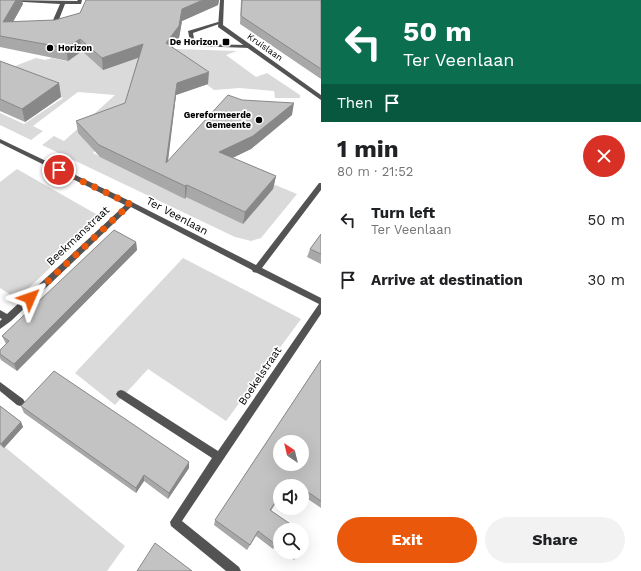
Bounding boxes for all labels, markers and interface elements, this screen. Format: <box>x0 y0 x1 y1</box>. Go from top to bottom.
text: 50 m <box>403 15 472 48</box>
icon: left <box>337 16 389 68</box>
street label: Kruislaan <box>245 31 285 63</box>
place label: De Horizon <box>170 37 218 47</box>
marker: De Horizon <box>221 37 231 47</box>
marker: Horizon <box>45 43 55 53</box>
place label: Horizon <box>58 43 93 53</box>
text: Ter Veenlaan <box>403 49 515 70</box>
icon: arrive <box>381 92 403 114</box>
text: Then <box>337 94 373 112</box>
place label: Gereformeerde Gemeente <box>184 110 251 130</box>
marker: Gereformeerde Gemeente <box>254 115 264 125</box>
text: 1 min <box>337 135 399 163</box>
button: close <box>583 135 625 177</box>
pin <box>42 153 76 187</box>
icon: arrive <box>48 159 70 181</box>
text: 80 m · 21:52 <box>337 164 413 179</box>
street label: Ter Veenlaan <box>144 194 210 238</box>
street label: Beekmanstraat <box>44 203 112 268</box>
text: Turn left <box>371 204 435 222</box>
icon: left <box>337 209 359 231</box>
text: 50 m <box>588 211 625 229</box>
text: Ter Veenlaan <box>371 222 452 237</box>
icon: arrive <box>337 269 359 291</box>
text: Arrive at destination <box>371 271 523 289</box>
text: 30 m <box>588 271 625 289</box>
position arrow <box>9 277 51 319</box>
street label: Boekelstraat <box>236 344 284 408</box>
north arrow <box>273 435 309 471</box>
map controls <box>273 435 309 559</box>
button: sound <box>273 479 309 515</box>
button: Exit <box>337 517 477 563</box>
button: Share <box>485 517 625 563</box>
button: search <box>273 523 309 559</box>

